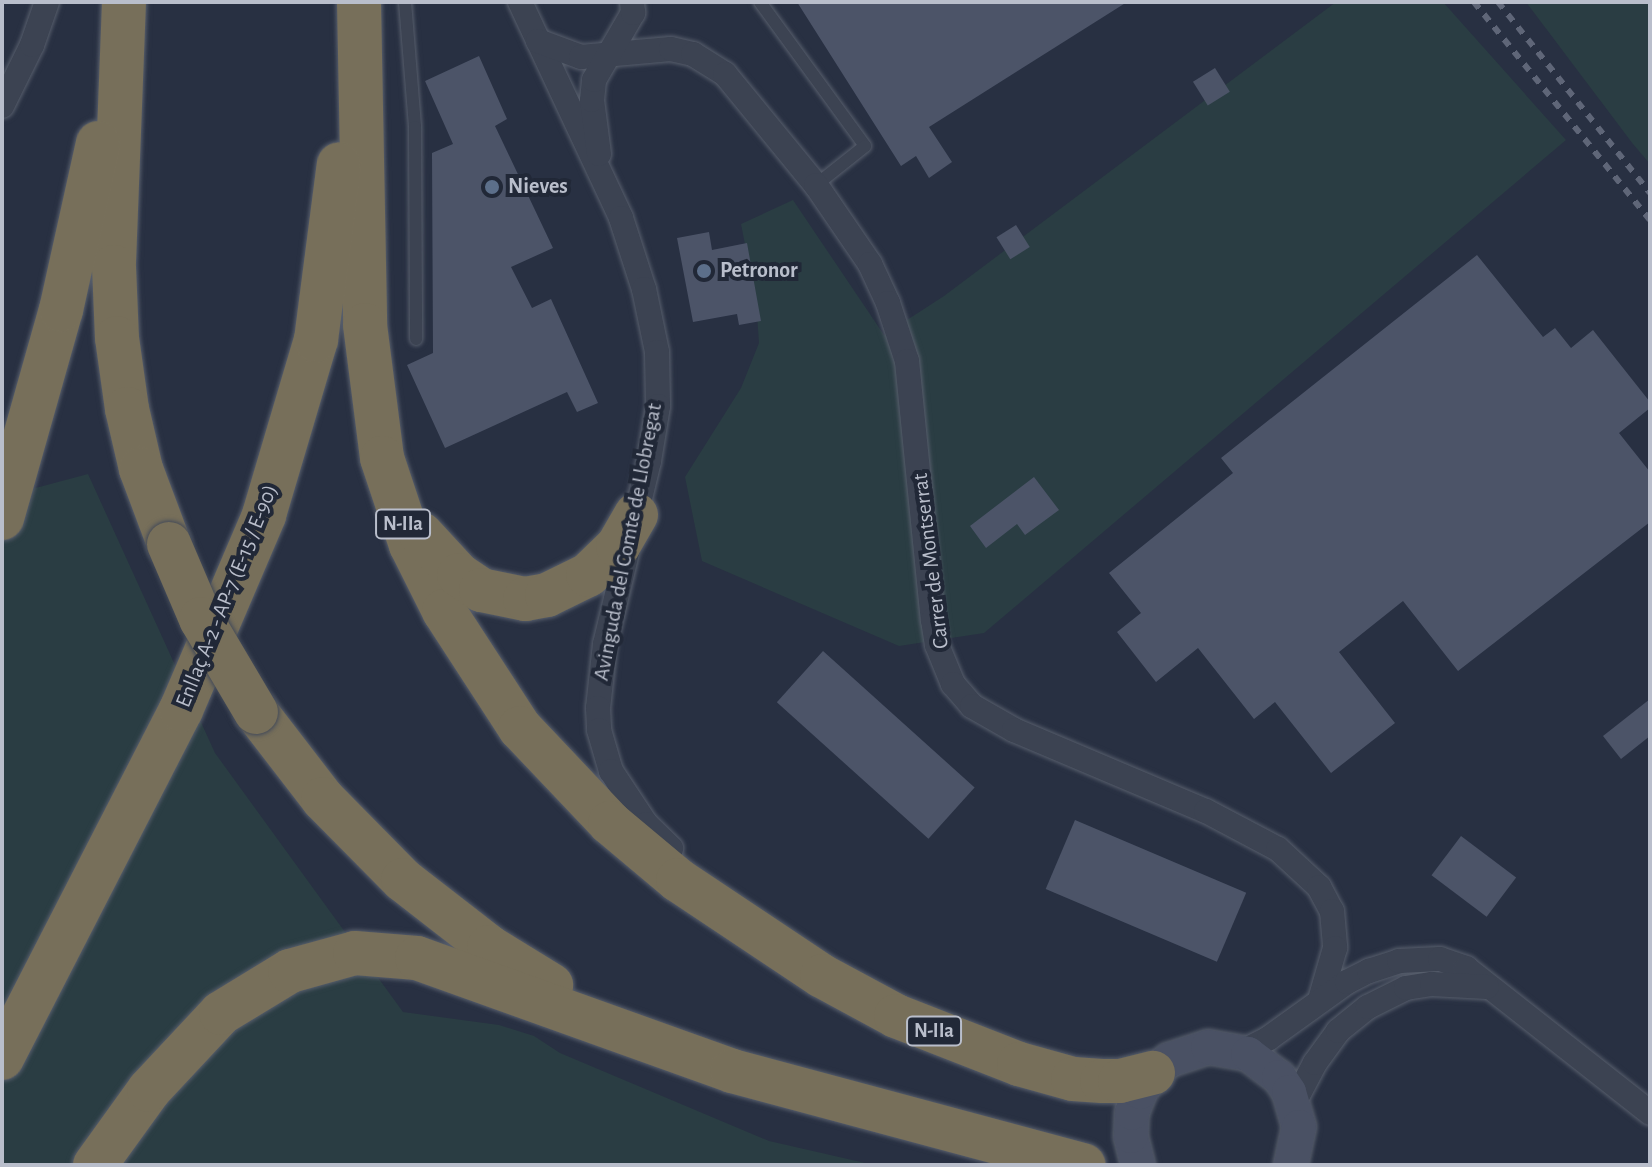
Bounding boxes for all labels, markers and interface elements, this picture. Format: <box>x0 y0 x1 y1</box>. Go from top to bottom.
place label: Nieves <box>508 174 568 200</box>
marker: Nieves <box>483 178 501 196</box>
place label: Petronor <box>720 258 798 284</box>
marker: Petronor <box>695 262 713 280</box>
street label: Avinguda del Comte de Llobregat <box>588 401 668 683</box>
street label: Carrer de Montserrat <box>907 472 955 650</box>
street label: Enllaç A-2 - AP-7 (E-15 / E-90) <box>170 481 284 711</box>
road number: N-IIa <box>375 508 431 540</box>
road number: N-IIa <box>906 1015 962 1047</box>

